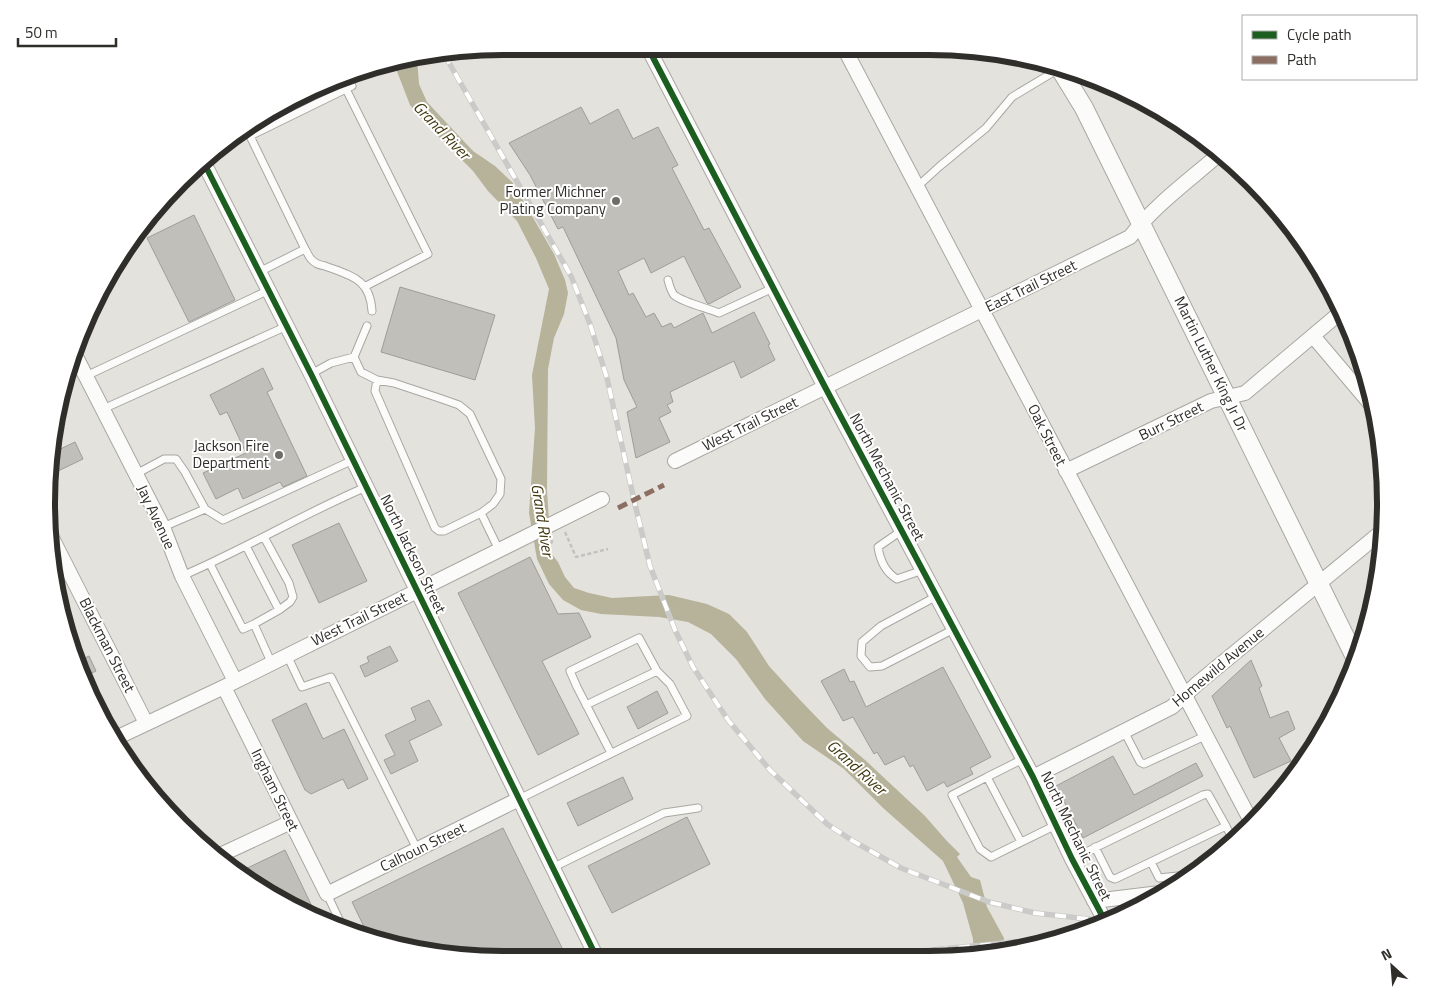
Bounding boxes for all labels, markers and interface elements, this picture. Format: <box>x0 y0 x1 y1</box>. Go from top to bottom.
scale bar <box>18 15 115 47</box>
legend <box>1242 15 1417 80</box>
text: 50 m <box>25 21 58 44</box>
text: Cycle path <box>1287 23 1352 46</box>
text: Path <box>1287 48 1317 71</box>
water label: Grand River <box>408 95 477 166</box>
place label: Former Michner Plating Company <box>499 180 606 220</box>
marker: Former Michner Plating Company <box>610 195 622 207</box>
street label: East Trail Street <box>981 253 1081 318</box>
street label: Martin Luther King Jr Dr <box>1169 292 1254 435</box>
street label: West Trail Street <box>698 390 802 457</box>
street label: Burr Street <box>1134 395 1208 446</box>
street label: Oak Street <box>1022 400 1073 470</box>
street label: North Mechanic Street <box>844 409 931 545</box>
place label: Jackson Fire Department <box>192 434 270 474</box>
marker: Jackson Fire Department <box>273 449 285 461</box>
street label: Jay Avenue <box>131 481 182 553</box>
water label: Grand River <box>525 482 561 560</box>
street label: North Jackson Street <box>375 490 453 618</box>
street label: West Trail Street <box>307 585 411 652</box>
street label: Blackman Street <box>74 593 142 697</box>
street label: Homewild Avenue <box>1166 621 1269 712</box>
water label: Grand River <box>822 734 894 802</box>
street label: Ingham Street <box>245 744 306 836</box>
street label: North Mechanic Street <box>1035 767 1118 905</box>
street label: Calhoun Street <box>376 815 470 877</box>
north arrow <box>1367 941 1417 991</box>
text: N <box>1377 942 1395 965</box>

